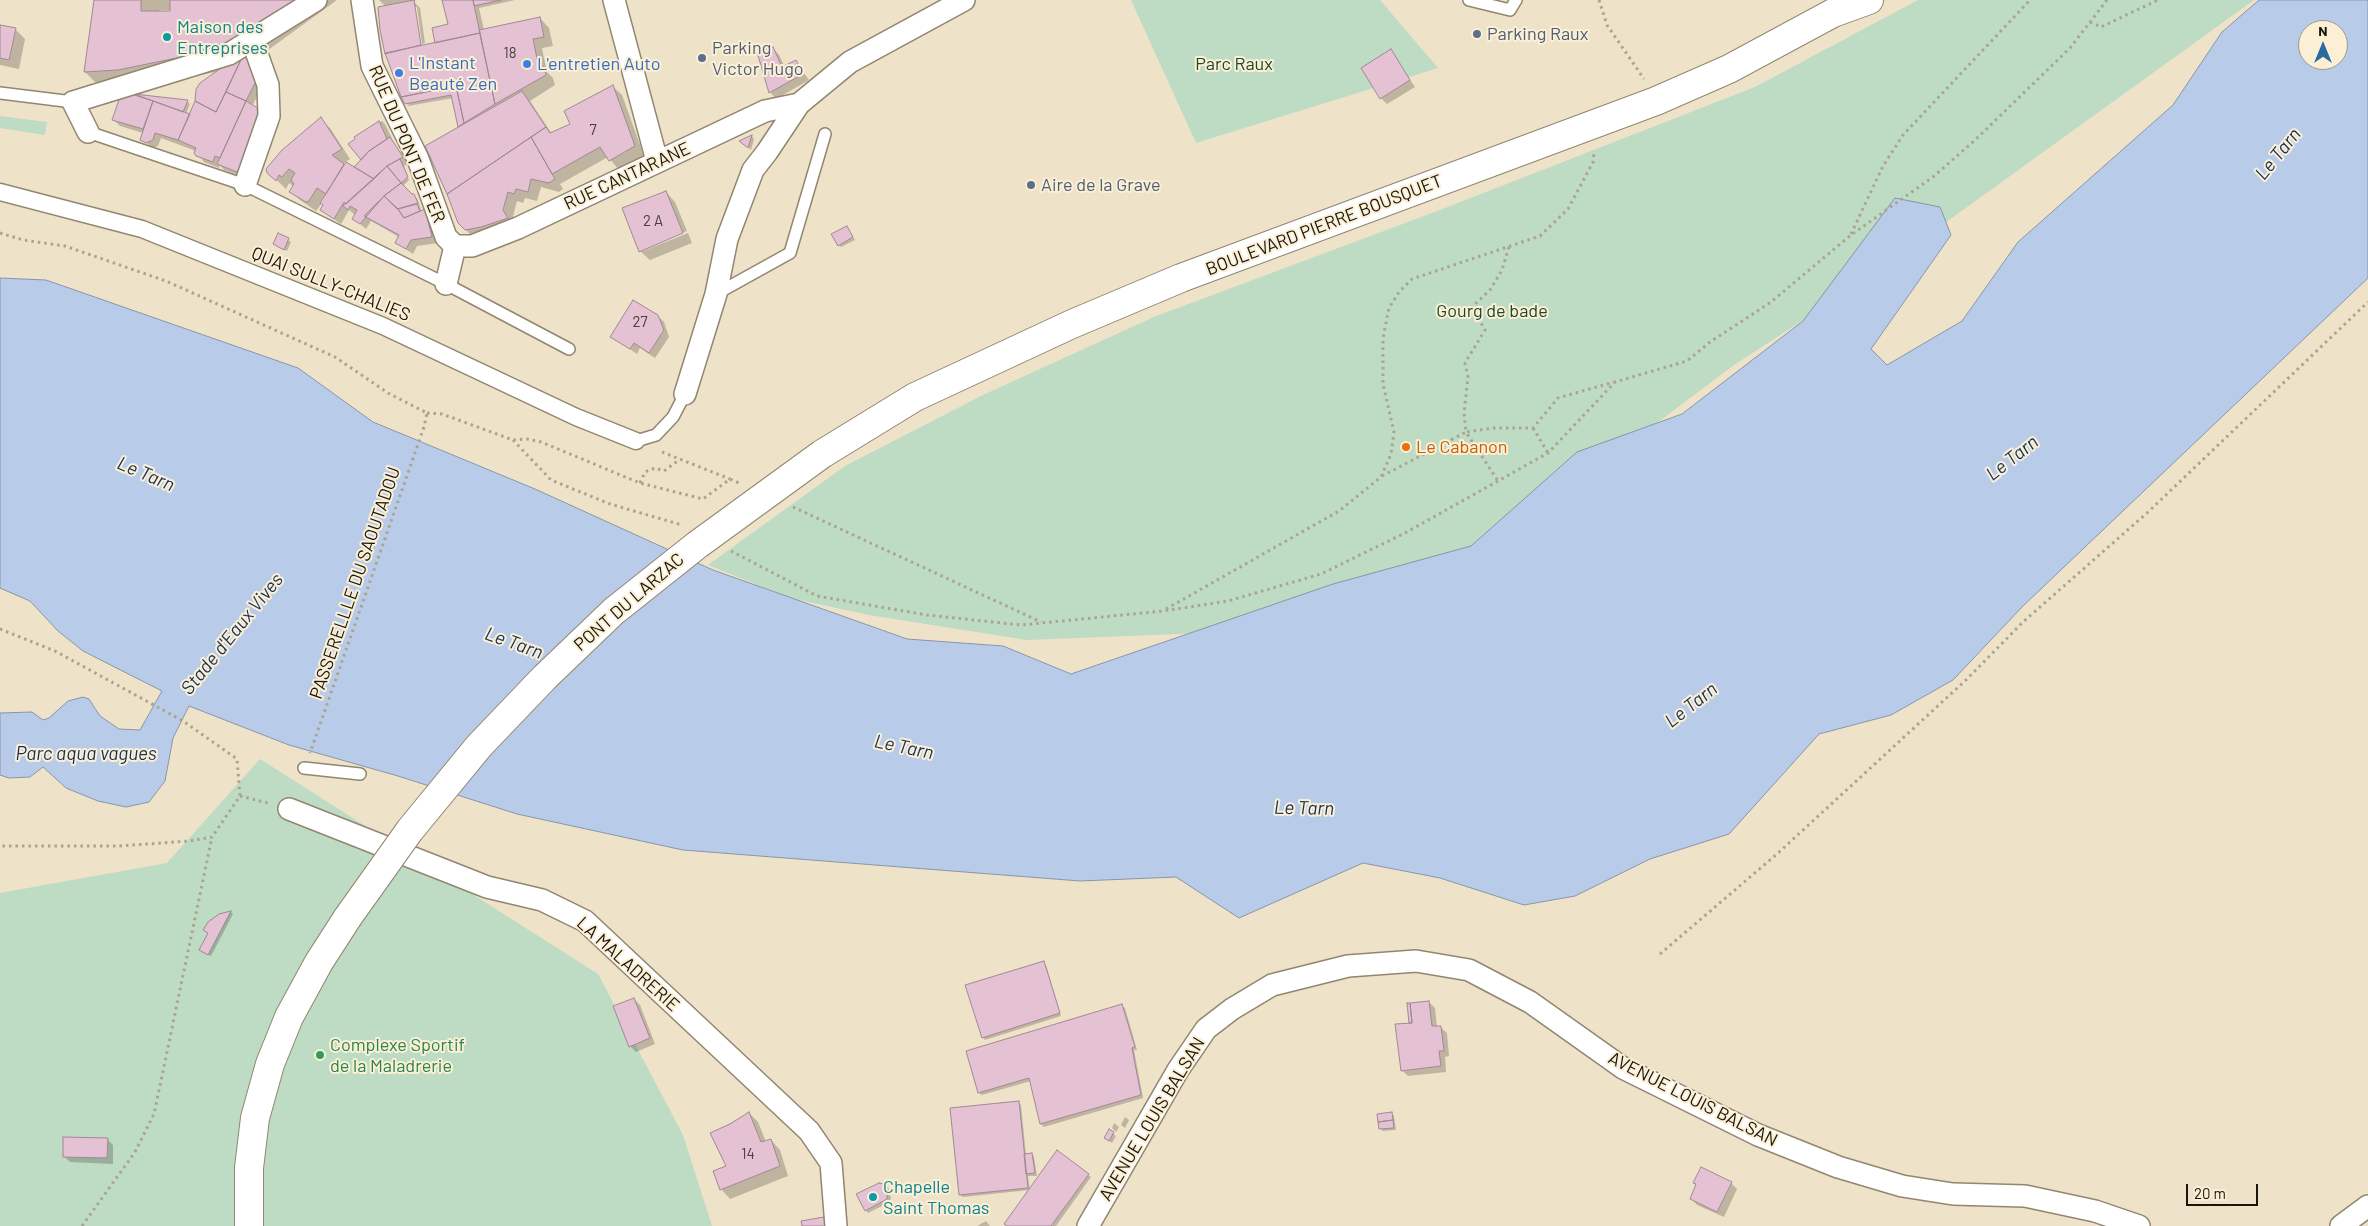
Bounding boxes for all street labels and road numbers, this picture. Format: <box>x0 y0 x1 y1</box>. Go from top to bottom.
street label: RUE DU PONT DE FER <box>364 62 450 226</box>
street label: RUE CANTARANE <box>560 137 694 215</box>
street label: BOULEVARD PIERRE BOUSQUET <box>1203 170 1445 280</box>
street label: QUAI SULLY-CHALIES <box>248 242 414 326</box>
street label: PASSERELLLE DU SAOUTADOU <box>305 464 405 702</box>
street label: PONT DU LARZAC <box>570 548 688 656</box>
street label: LA MALADRERIE <box>572 912 684 1016</box>
street label: AVENUE LOUIS BALSAN <box>1095 1033 1209 1205</box>
street label: AVENUE LOUIS BALSAN <box>1605 1047 1781 1151</box>

